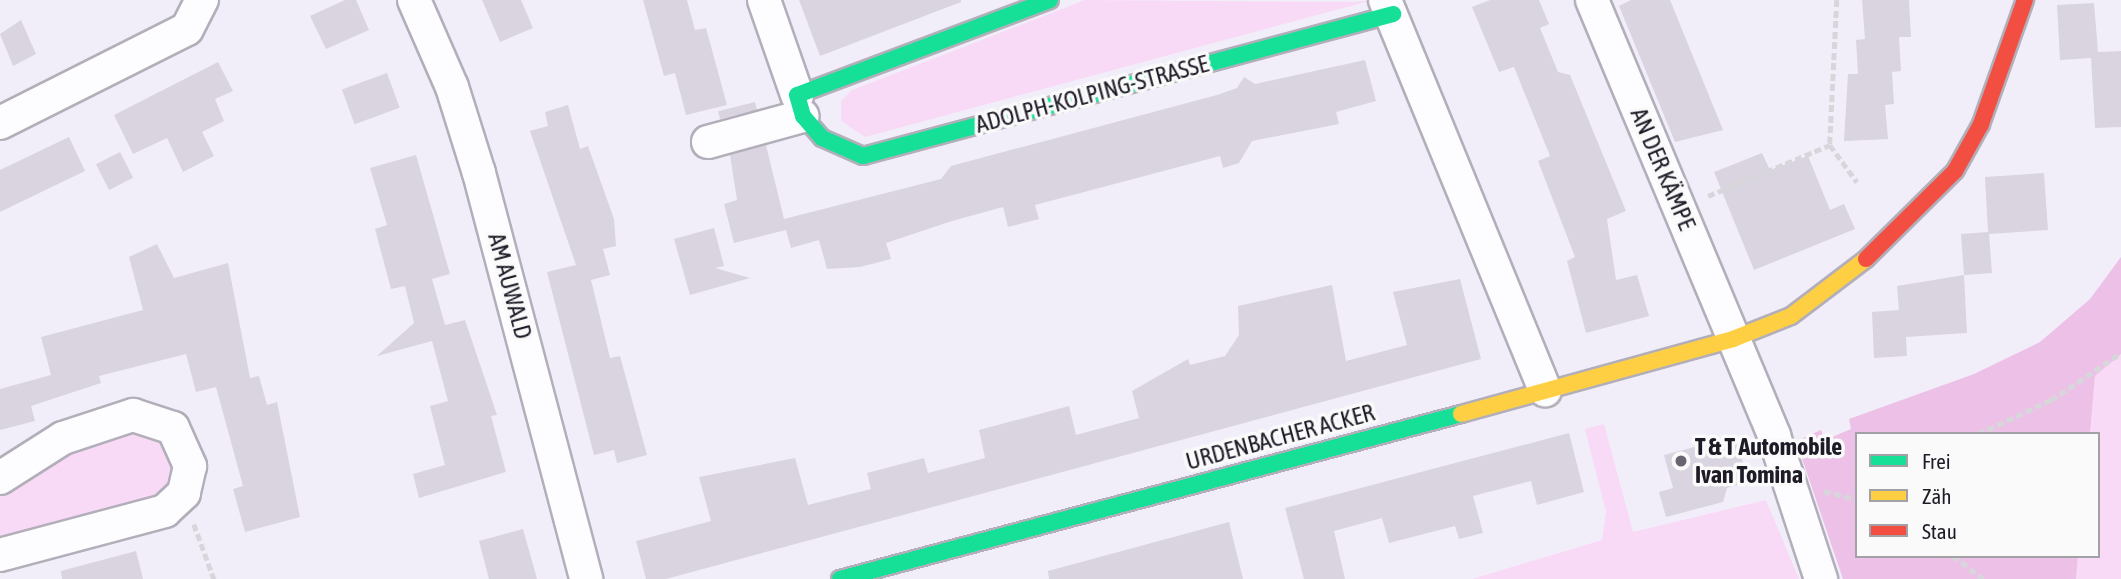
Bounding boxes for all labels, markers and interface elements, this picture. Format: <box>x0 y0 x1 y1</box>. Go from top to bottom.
street label: ADOLPH-KOLPING-STRASSE <box>972 49 1212 139</box>
street label: AN DER KÄMPE <box>1624 104 1702 234</box>
street label: AM AUWALD <box>482 230 538 342</box>
street label: URDENBACHER ACKER <box>1183 398 1377 476</box>
legend <box>1855 432 2100 558</box>
place label: T & T Automobile Ivan Tomina <box>1695 433 1842 489</box>
text: Frei <box>1922 449 1951 473</box>
marker: T & T Automobile Ivan Tomina <box>1673 453 1689 469</box>
text: Zäh <box>1922 484 1951 508</box>
text: Stau <box>1922 519 1957 543</box>

